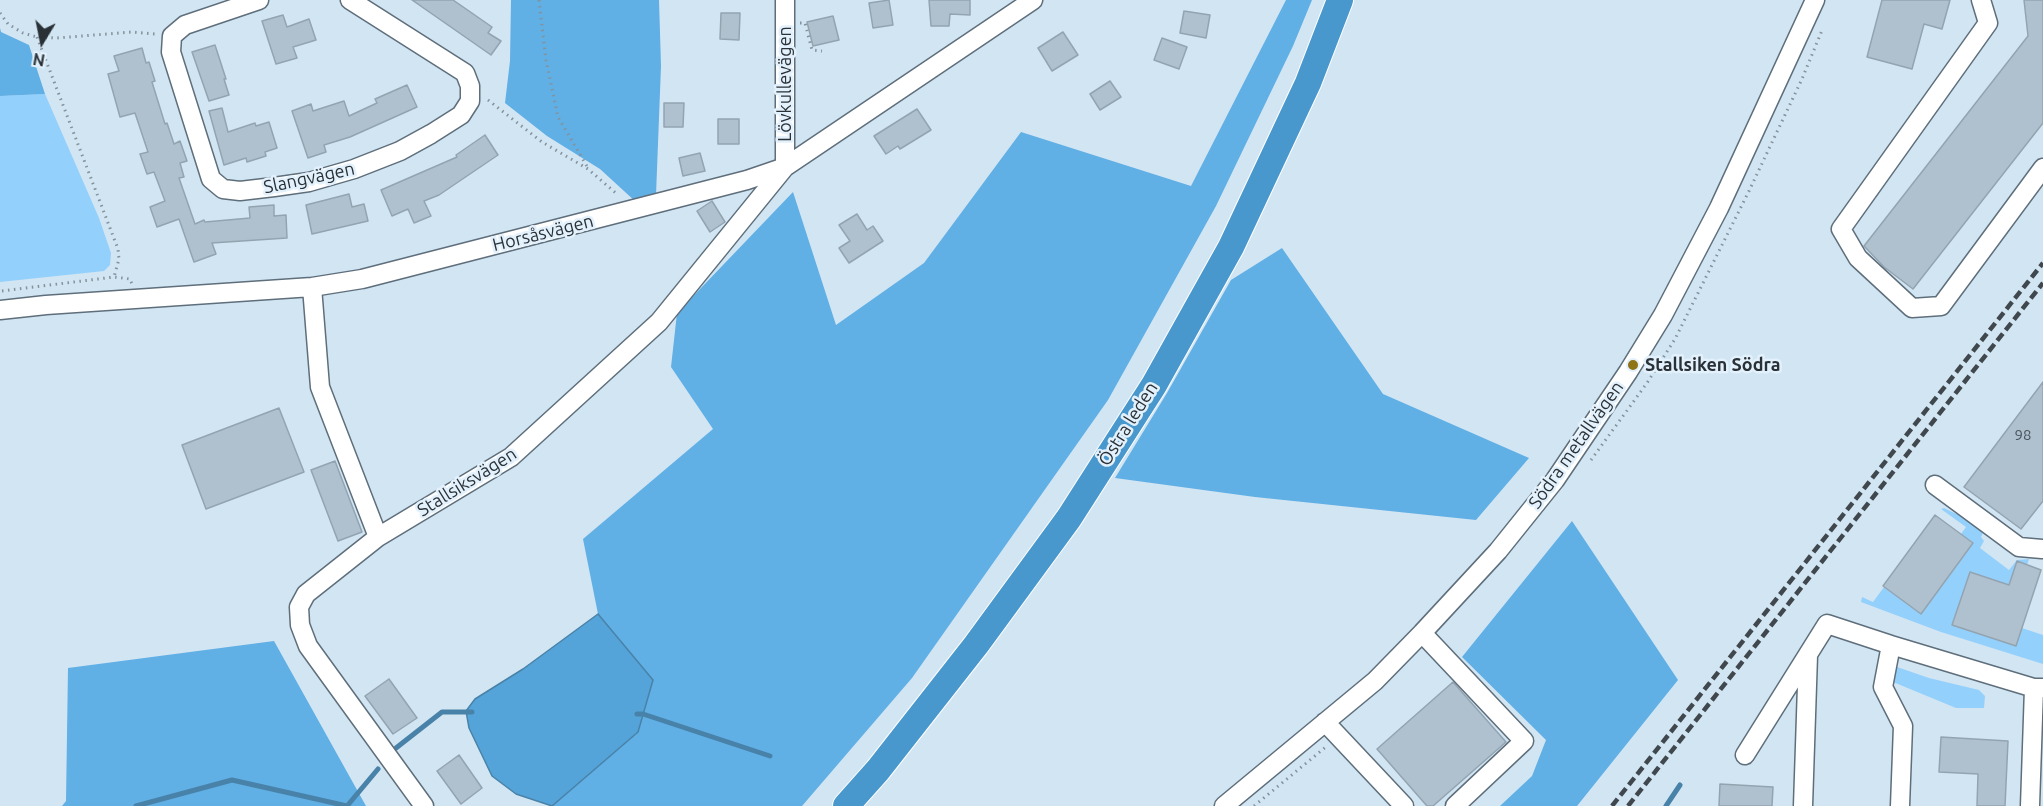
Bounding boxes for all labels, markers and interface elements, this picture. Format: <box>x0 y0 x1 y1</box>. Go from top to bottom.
north arrow <box>12 12 72 72</box>
street label: Lövkullevägen <box>774 26 796 142</box>
text: N <box>31 50 46 70</box>
street label: Slangvägen <box>261 158 357 198</box>
street label: Horsåsvägen <box>490 210 596 256</box>
place label: Stallsiken Södra <box>1645 354 1780 376</box>
marker: Stallsiken Södra <box>1626 358 1640 372</box>
street label: Södra metallvägen <box>1524 377 1628 513</box>
street label: Östra leden <box>1094 378 1162 470</box>
house number: 98 <box>2015 426 2031 444</box>
street label: Stallsiksvägen <box>413 443 521 521</box>

